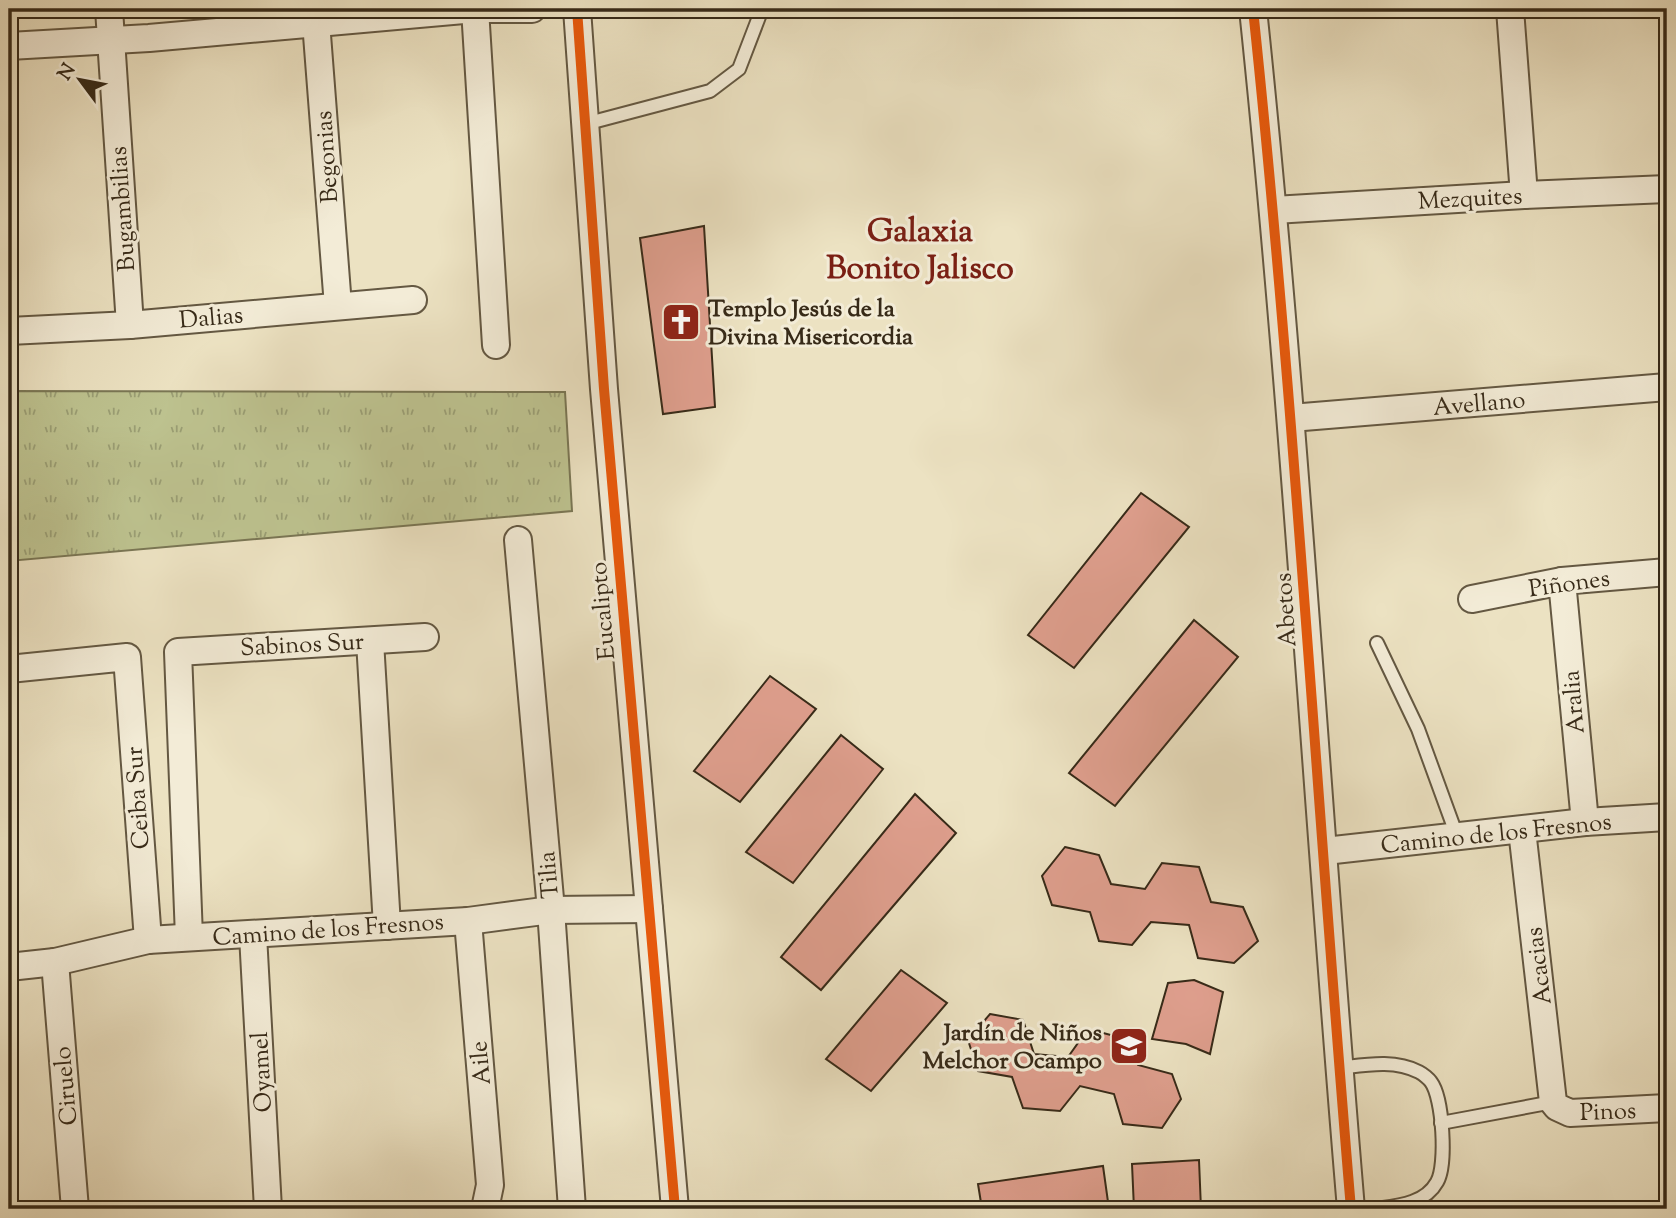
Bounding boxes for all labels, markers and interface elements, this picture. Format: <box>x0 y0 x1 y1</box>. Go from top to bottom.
north arrow <box>46 46 116 116</box>
text: N <box>52 59 83 86</box>
street label: Begonias <box>308 110 348 204</box>
street label: Bugambilias <box>103 145 145 273</box>
street label: Mezquites <box>1417 180 1523 220</box>
district label: Galaxia Bonito Jalisco <box>826 210 1014 293</box>
place label: Templo Jesús de la Divina Misericordia <box>708 293 914 355</box>
street label: Dalias <box>178 299 245 339</box>
church icon: Templo Jesús de la Divina Misericordia <box>660 301 702 343</box>
street label: Avellano <box>1432 384 1527 426</box>
street label: Eucalipto <box>583 560 625 661</box>
street label: Piñones <box>1526 562 1612 607</box>
street label: Abetos <box>1267 572 1307 648</box>
street label: Sabinos Sur <box>239 626 365 666</box>
street label: Aralia <box>1555 669 1595 735</box>
street label: Ceiba Sur <box>118 745 160 850</box>
street label: Camino de los Fresnos <box>1379 806 1613 864</box>
street label: Tilia <box>531 850 569 900</box>
street label: Camino de los Fresnos <box>211 906 445 956</box>
street label: Acacias <box>1518 925 1562 1007</box>
place label: Jardín de Niños Melchor Ocampo <box>923 1017 1102 1079</box>
school or university icon: Jardín de Niños Melchor Ocampo <box>1108 1025 1150 1067</box>
street label: Oyamel <box>244 1030 282 1113</box>
street label: Aile <box>463 1039 501 1086</box>
street label: Ciruelo <box>47 1045 87 1127</box>
street label: Pinos <box>1579 1095 1637 1131</box>

